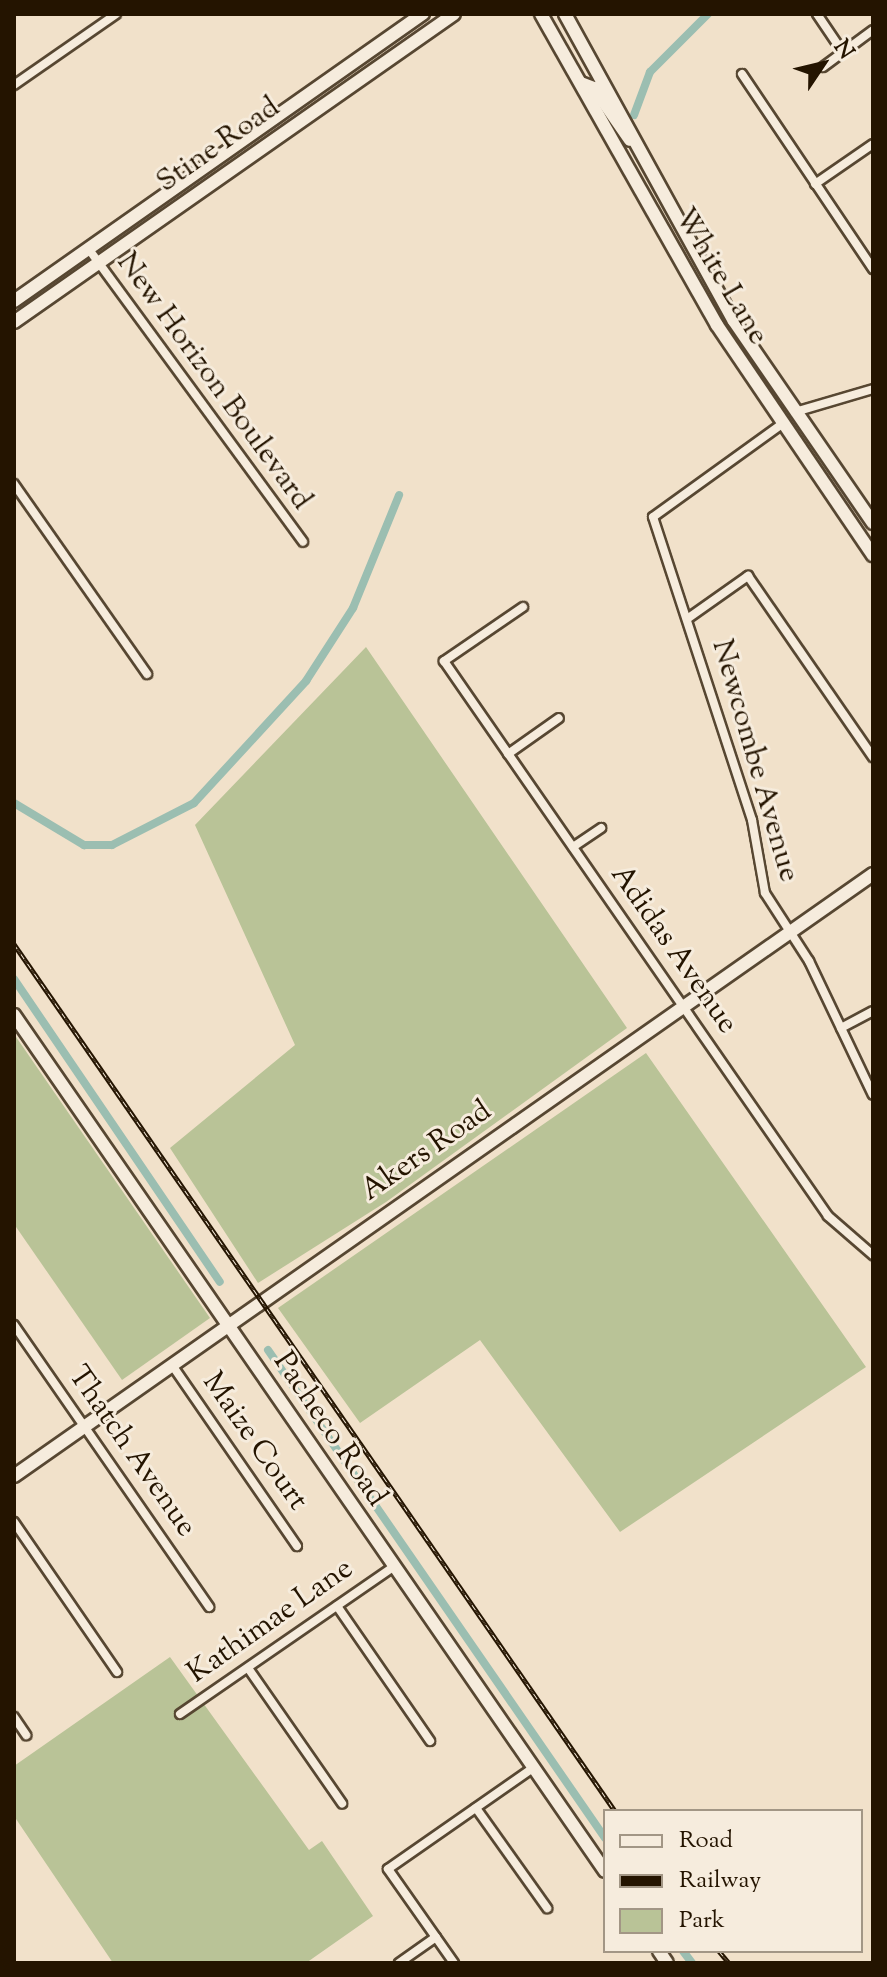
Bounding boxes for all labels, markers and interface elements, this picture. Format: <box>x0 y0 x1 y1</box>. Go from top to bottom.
north arrow <box>783 24 863 104</box>
text: N <box>825 34 861 67</box>
street label: Stine Road <box>151 91 287 201</box>
street label: White Lane <box>665 202 775 352</box>
street label: New Horizon Boulevard <box>108 246 318 518</box>
street label: Newcombe Avenue <box>702 636 806 886</box>
street label: Adidas Avenue <box>602 859 744 1041</box>
street label: Akers Road <box>355 1094 499 1210</box>
street label: Pacheco Road <box>264 1346 394 1514</box>
street label: Thatch Avenue <box>59 1360 203 1544</box>
street label: Maize Court <box>193 1366 315 1518</box>
street label: Kathimae Lane <box>181 1552 361 1692</box>
legend <box>603 1809 863 1953</box>
text: Road <box>679 1824 733 1858</box>
text: Railway <box>679 1864 761 1898</box>
text: Park <box>679 1904 725 1938</box>

